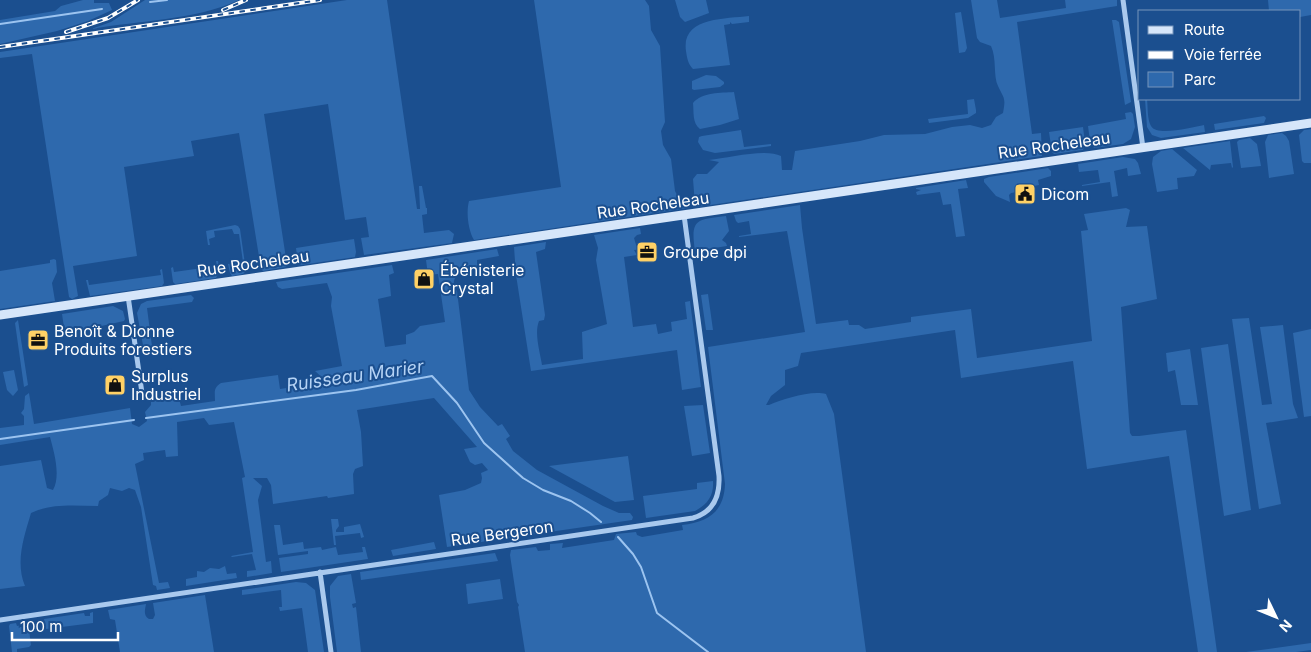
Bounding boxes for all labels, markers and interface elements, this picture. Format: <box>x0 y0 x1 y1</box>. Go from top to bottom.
legend <box>1138 10 1301 100</box>
text: Route <box>1184 20 1225 39</box>
text: Voie ferrée <box>1184 45 1262 64</box>
text: Parc <box>1184 70 1216 89</box>
street label: Rue Rocheleau <box>997 127 1111 163</box>
public building icon: Dicom <box>1013 182 1037 206</box>
place label: Dicom <box>1041 184 1089 204</box>
street label: Rue Rocheleau <box>596 187 710 223</box>
office icon: Groupe dpi <box>635 240 659 264</box>
place label: Groupe dpi <box>663 242 747 262</box>
street label: Rue Rocheleau <box>196 245 310 281</box>
place label: Ébénisterie Crystal <box>440 260 524 298</box>
shop icon: Ébénisterie Crystal <box>412 267 436 291</box>
place label: Benoît & Dionne Produits forestiers <box>54 321 192 359</box>
office icon: Benoît & Dionne Produits forestiers <box>26 328 50 352</box>
water label: Ruisseau Marier <box>285 355 426 396</box>
place label: Surplus Industriel <box>131 366 201 404</box>
shop icon: Surplus Industriel <box>103 373 127 397</box>
street label: Rue Bergeron <box>450 516 554 550</box>
north arrow <box>1251 592 1301 642</box>
scale bar <box>12 610 119 642</box>
text: 100 m <box>20 617 62 636</box>
text: N <box>1276 617 1296 636</box>

